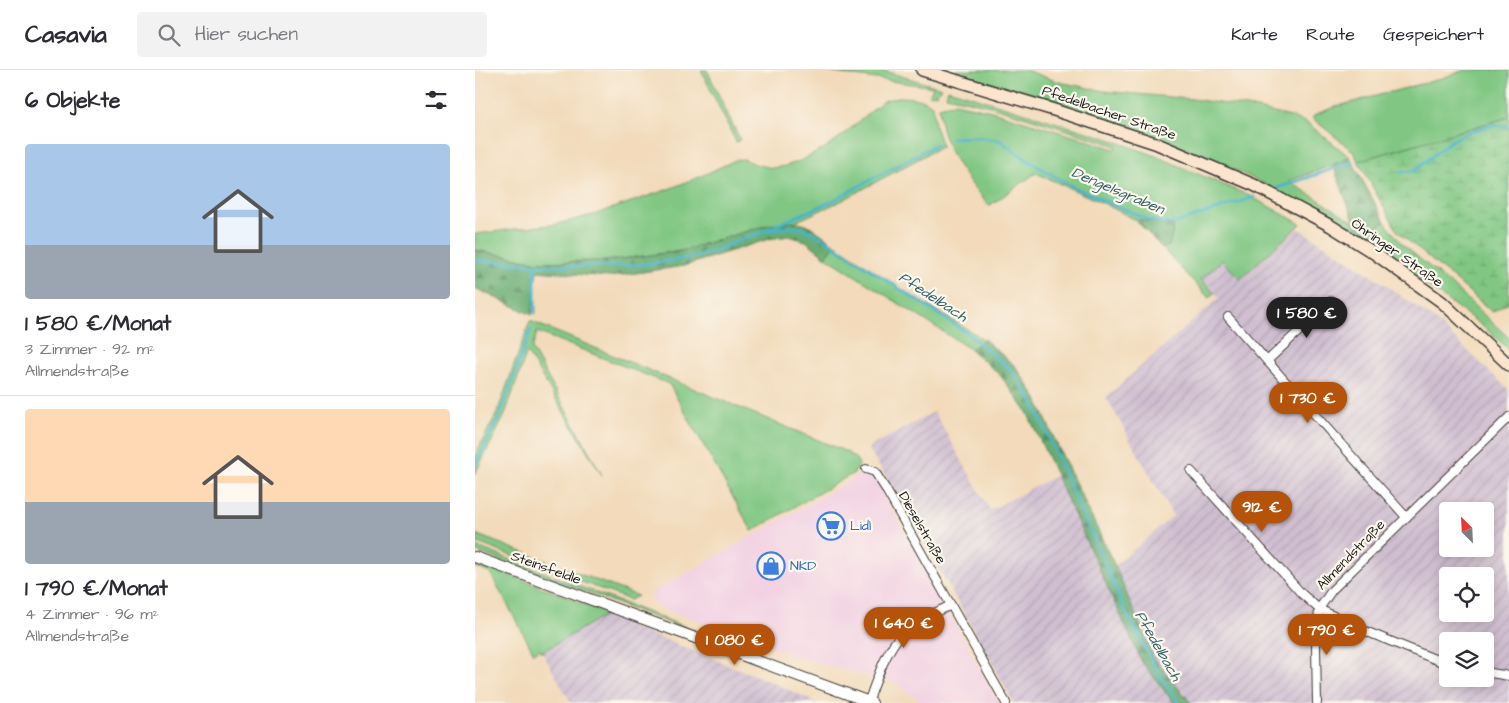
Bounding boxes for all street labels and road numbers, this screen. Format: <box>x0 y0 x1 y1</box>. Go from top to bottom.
street label: Pfedelbacher Straße <box>1039 81 1179 145</box>
street label: Öhringer Straße <box>1347 214 1447 292</box>
street label: Dieselstraße <box>893 488 951 568</box>
street label: Allmendstraße <box>1312 515 1390 595</box>
street label: Steinsfeldle <box>508 546 584 590</box>

